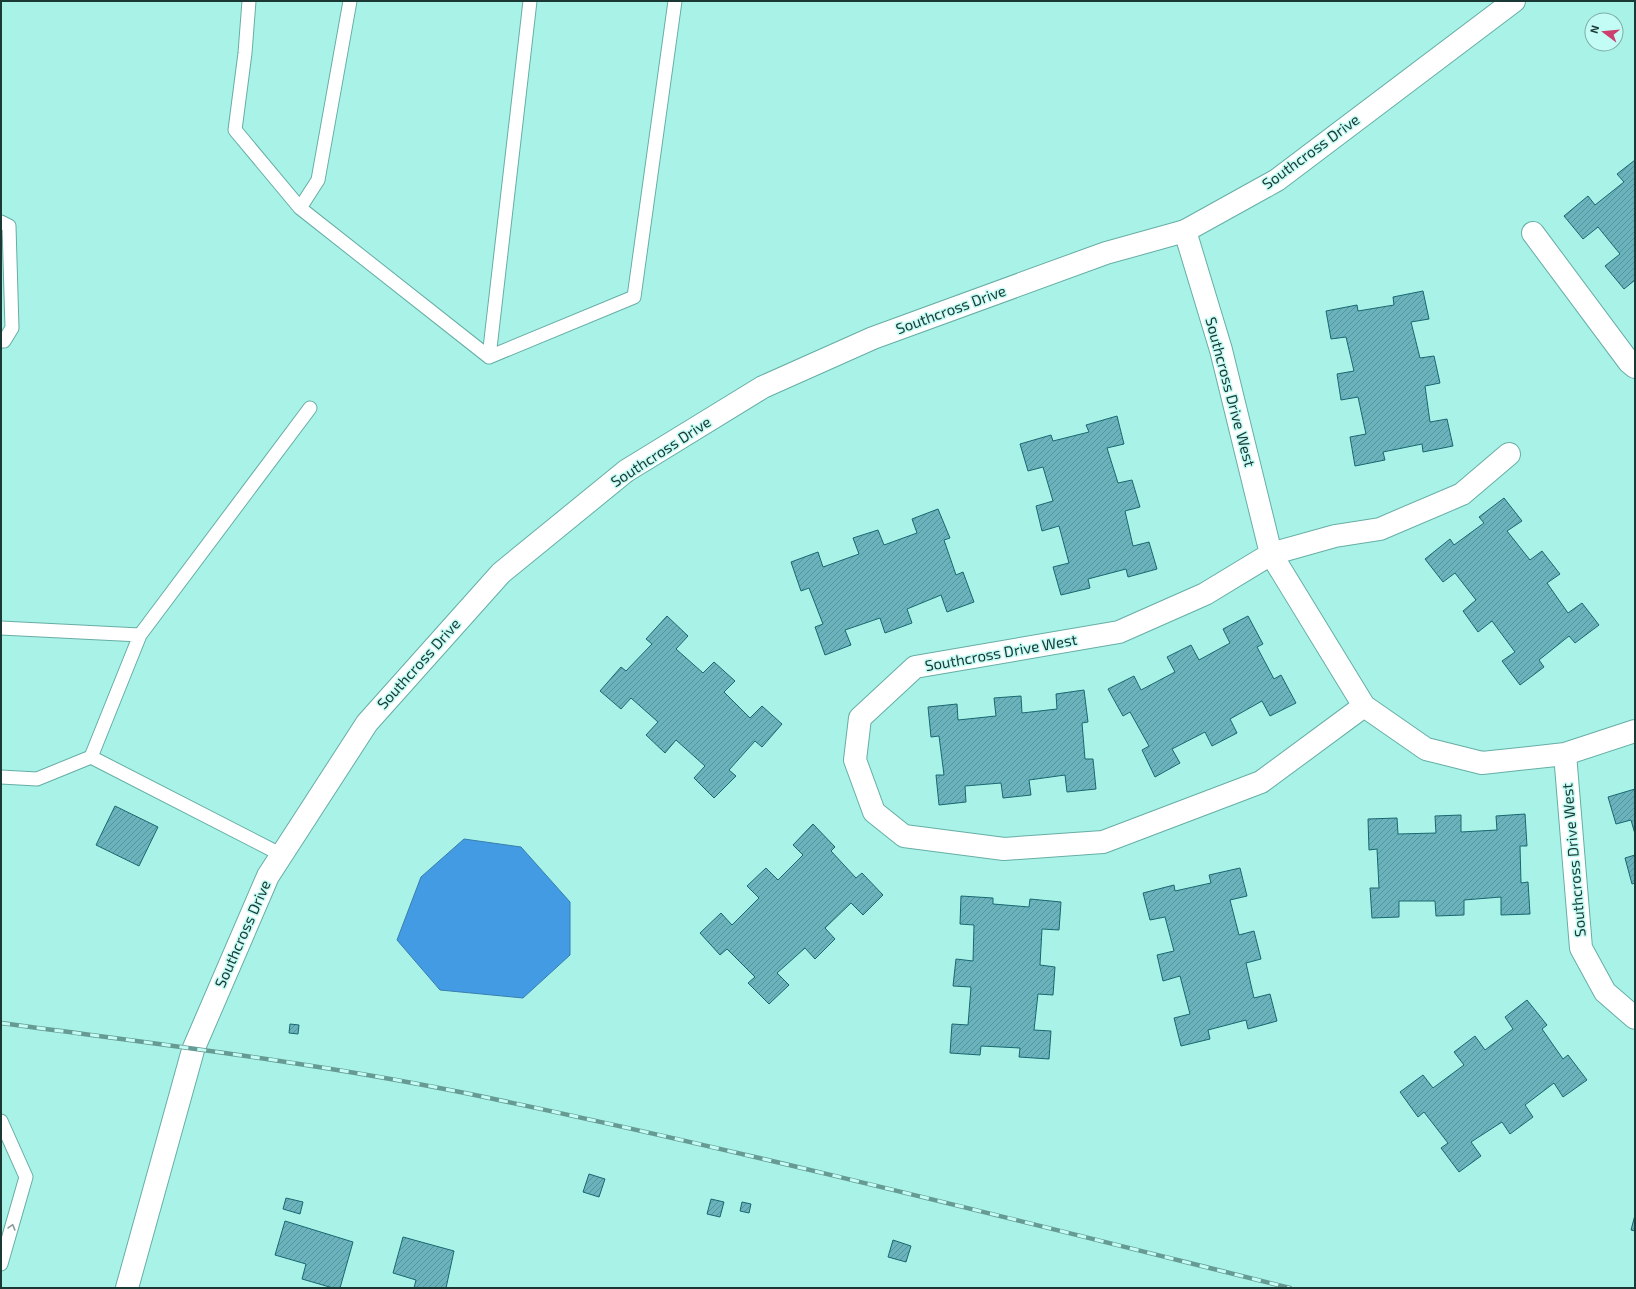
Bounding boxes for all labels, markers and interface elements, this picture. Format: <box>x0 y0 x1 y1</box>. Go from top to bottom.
north arrow <box>1584 12 1624 52</box>
text: N <box>1587 23 1601 35</box>
street label: Southcross Drive <box>1258 110 1363 193</box>
street label: Southcross Drive <box>893 281 1008 337</box>
street label: Southcross Drive West <box>1202 315 1260 469</box>
street label: Southcross Drive <box>607 412 714 490</box>
street label: Southcross Drive <box>373 614 464 712</box>
street label: Southcross Drive West <box>923 630 1079 674</box>
street label: Southcross Drive West <box>1557 782 1589 938</box>
street label: Southcross Drive <box>210 877 274 990</box>
one-way arrow <box>7 1224 16 1231</box>

